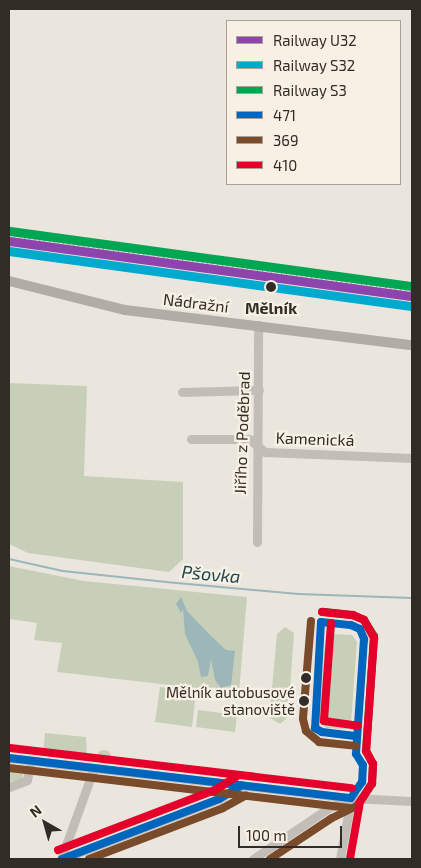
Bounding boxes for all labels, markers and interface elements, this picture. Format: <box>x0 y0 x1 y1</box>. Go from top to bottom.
legend <box>226 20 401 185</box>
text: Railway U32 <box>273 31 357 49</box>
text: Railway S32 <box>273 56 355 74</box>
text: Railway S3 <box>273 81 347 99</box>
text: 471 <box>273 106 296 124</box>
text: 369 <box>273 131 299 149</box>
text: 410 <box>273 156 297 174</box>
marker: Mělník <box>262 278 280 296</box>
street label: Nádražní <box>162 289 230 317</box>
place label: Mělník <box>245 298 297 318</box>
street label: Jiřího z Poděbrad <box>230 371 254 495</box>
street label: Kamenická <box>275 428 355 450</box>
water label: Pšovka <box>181 561 241 587</box>
unlabelled marker <box>301 673 311 683</box>
place label: Mělník autobusové stanoviště <box>166 683 295 718</box>
marker: Mělník autobusové stanoviště <box>299 696 309 706</box>
north arrow <box>20 798 70 848</box>
text: N <box>26 801 45 821</box>
scale bar <box>241 816 345 848</box>
text: 100 m <box>246 826 287 844</box>

